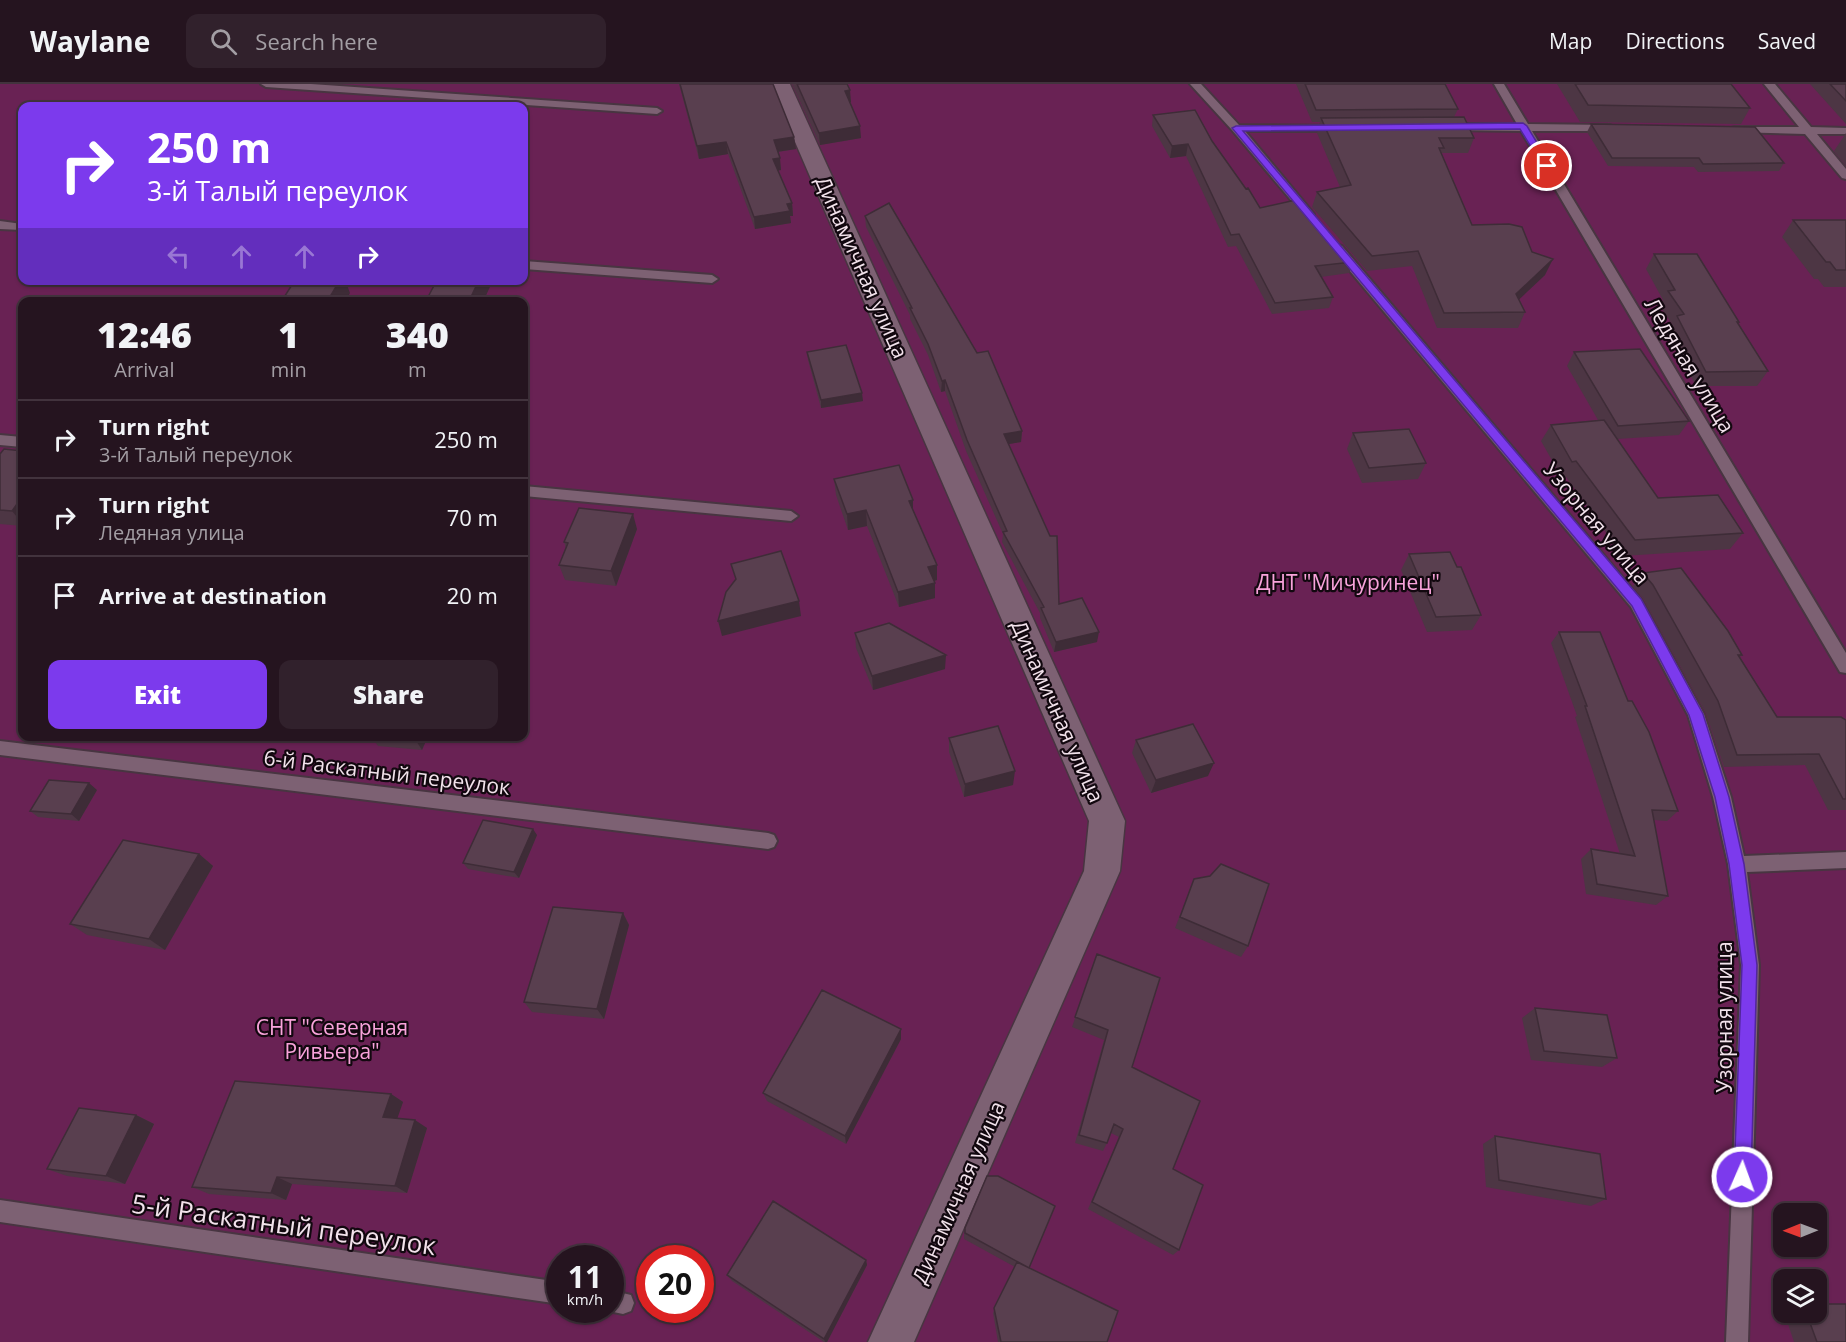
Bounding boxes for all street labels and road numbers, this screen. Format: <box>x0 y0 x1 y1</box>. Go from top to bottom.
street label: Динамичная улица <box>809 171 915 363</box>
street label: Ледяная улица <box>1639 292 1741 438</box>
street label: Узорная улица <box>1538 456 1656 590</box>
street label: Динамичная улица <box>1005 615 1111 807</box>
street label: 6-й Раскатный переулок <box>262 743 512 801</box>
street label: Узорная улица <box>1710 941 1738 1093</box>
street label: Динамичная улица <box>905 1096 1011 1288</box>
street label: 5-й Раскатный переулок <box>129 1185 439 1263</box>

